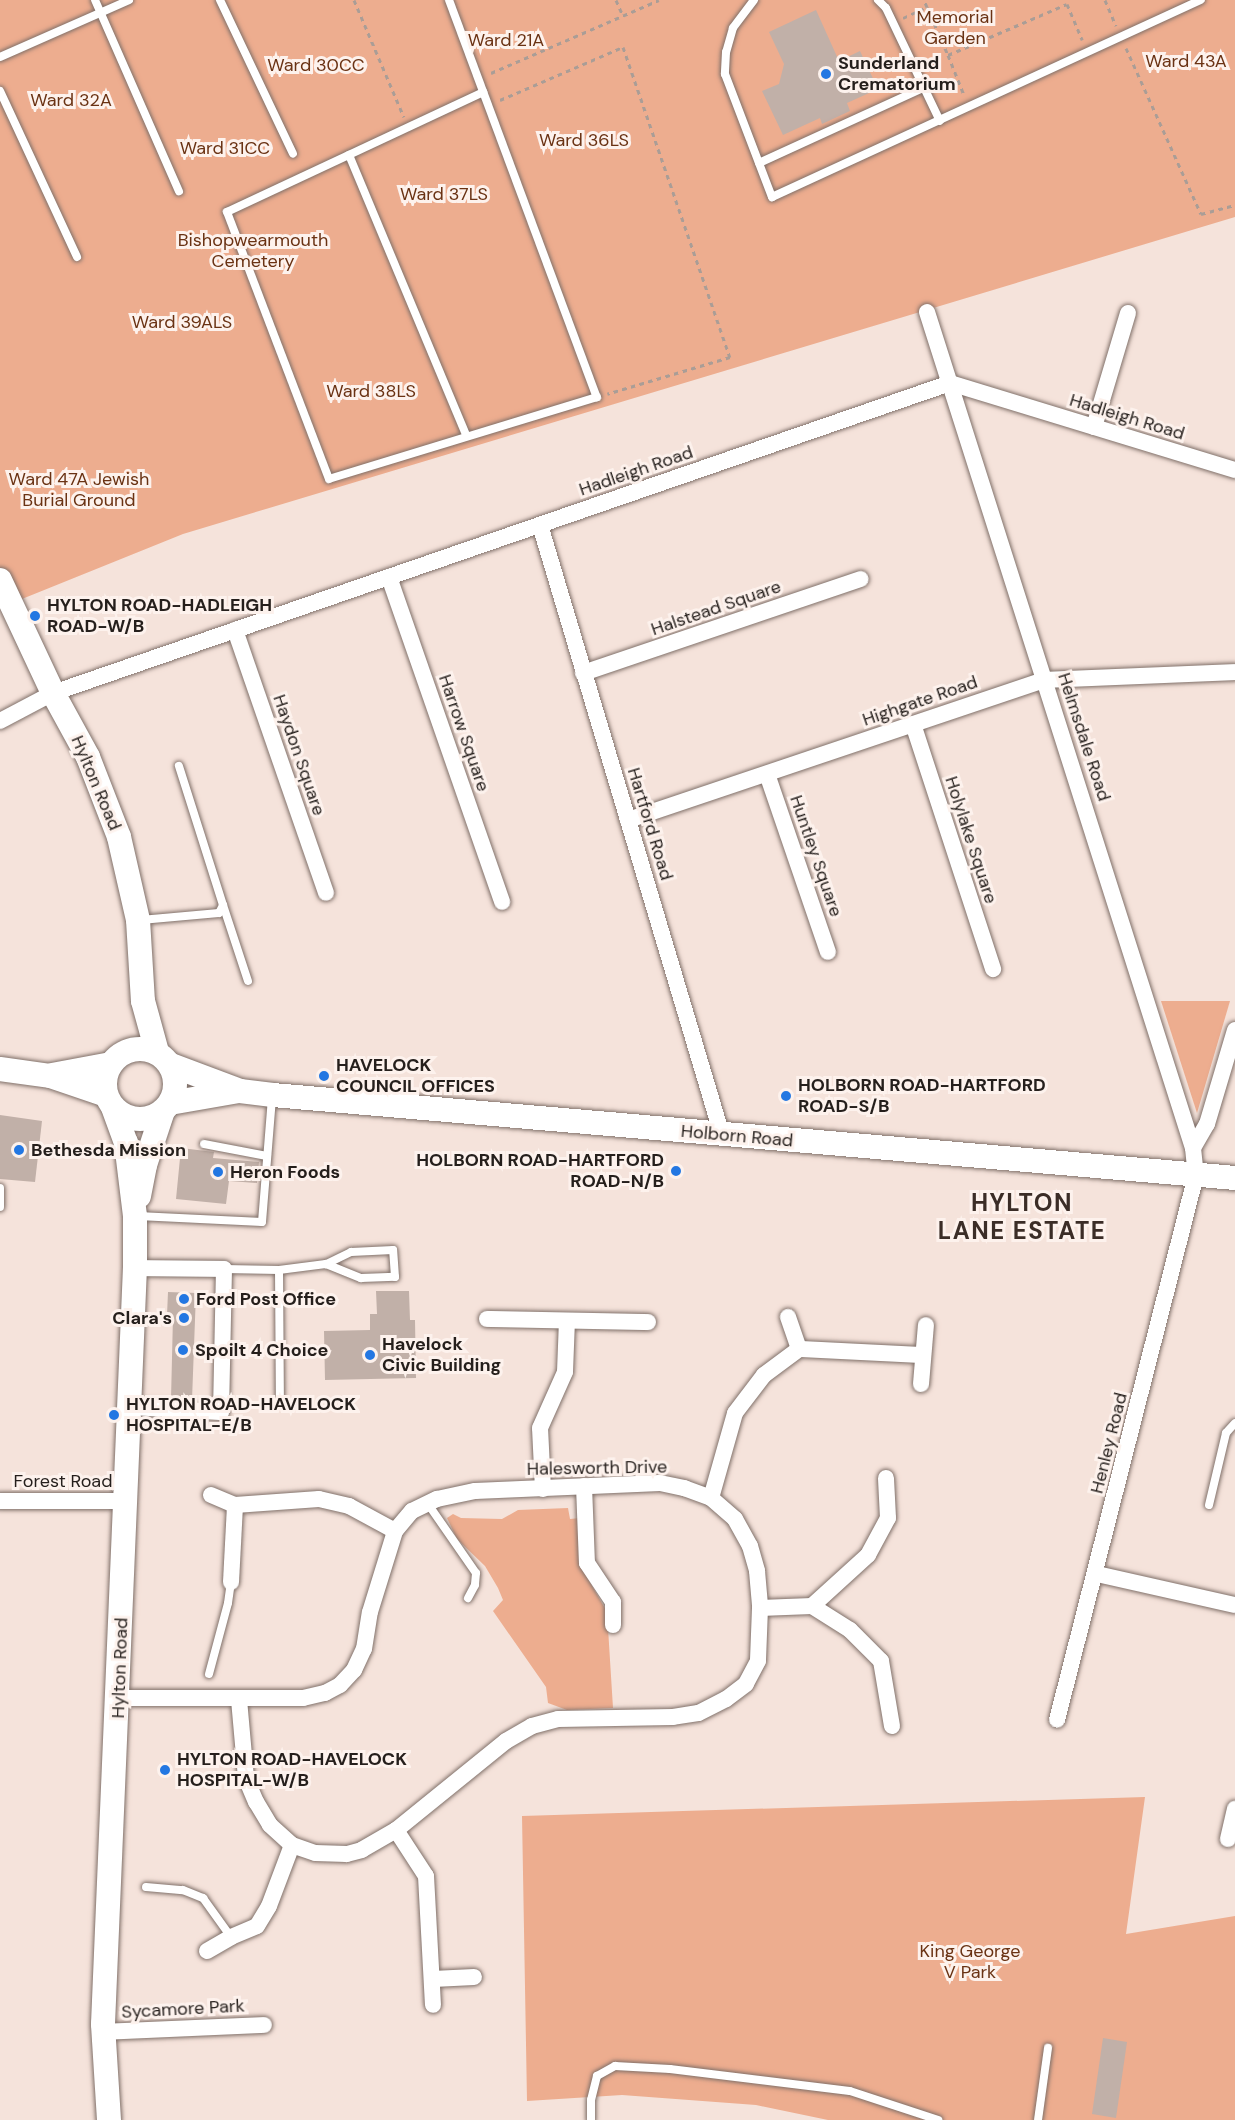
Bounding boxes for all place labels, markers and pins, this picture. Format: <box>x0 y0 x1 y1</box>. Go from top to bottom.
place label: Sunderland Crematorium <box>838 53 956 96</box>
marker: Sunderland Crematorium <box>819 67 833 81</box>
place label: HYLTON ROAD-HADLEIGH ROAD-W/B <box>47 595 272 638</box>
marker: HYLTON ROAD-HADLEIGH ROAD-W/B <box>28 609 42 623</box>
place label: HAVELOCK COUNCIL OFFICES <box>336 1055 495 1098</box>
marker: HAVELOCK COUNCIL OFFICES <box>317 1069 331 1083</box>
place label: HOLBORN ROAD-HARTFORD ROAD-S/B <box>798 1075 1046 1118</box>
marker: HOLBORN ROAD-HARTFORD ROAD-S/B <box>779 1089 793 1103</box>
place label: Bethesda Mission <box>31 1139 186 1161</box>
marker: Bethesda Mission <box>12 1143 26 1157</box>
place label: HOLBORN ROAD-HARTFORD ROAD-N/B <box>416 1150 664 1192</box>
place label: Heron Foods <box>230 1161 340 1183</box>
marker: HOLBORN ROAD-HARTFORD ROAD-N/B <box>669 1164 683 1178</box>
marker: Heron Foods <box>211 1165 225 1179</box>
place label: Ford Post Office <box>196 1288 336 1310</box>
marker: Ford Post Office <box>177 1292 191 1306</box>
place label: Clara's <box>112 1307 172 1329</box>
marker: Clara's <box>177 1311 191 1325</box>
place label: Havelock Civic Building <box>382 1334 501 1376</box>
place label: Spoilt 4 Choice <box>195 1339 328 1361</box>
marker: Spoilt 4 Choice <box>176 1343 190 1357</box>
marker: Havelock Civic Building <box>363 1348 377 1362</box>
place label: HYLTON ROAD-HAVELOCK HOSPITAL-E/B <box>126 1394 356 1436</box>
marker: HYLTON ROAD-HAVELOCK HOSPITAL-E/B <box>107 1408 121 1422</box>
place label: HYLTON ROAD-HAVELOCK HOSPITAL-W/B <box>177 1749 407 1792</box>
marker: HYLTON ROAD-HAVELOCK HOSPITAL-W/B <box>158 1763 172 1777</box>

